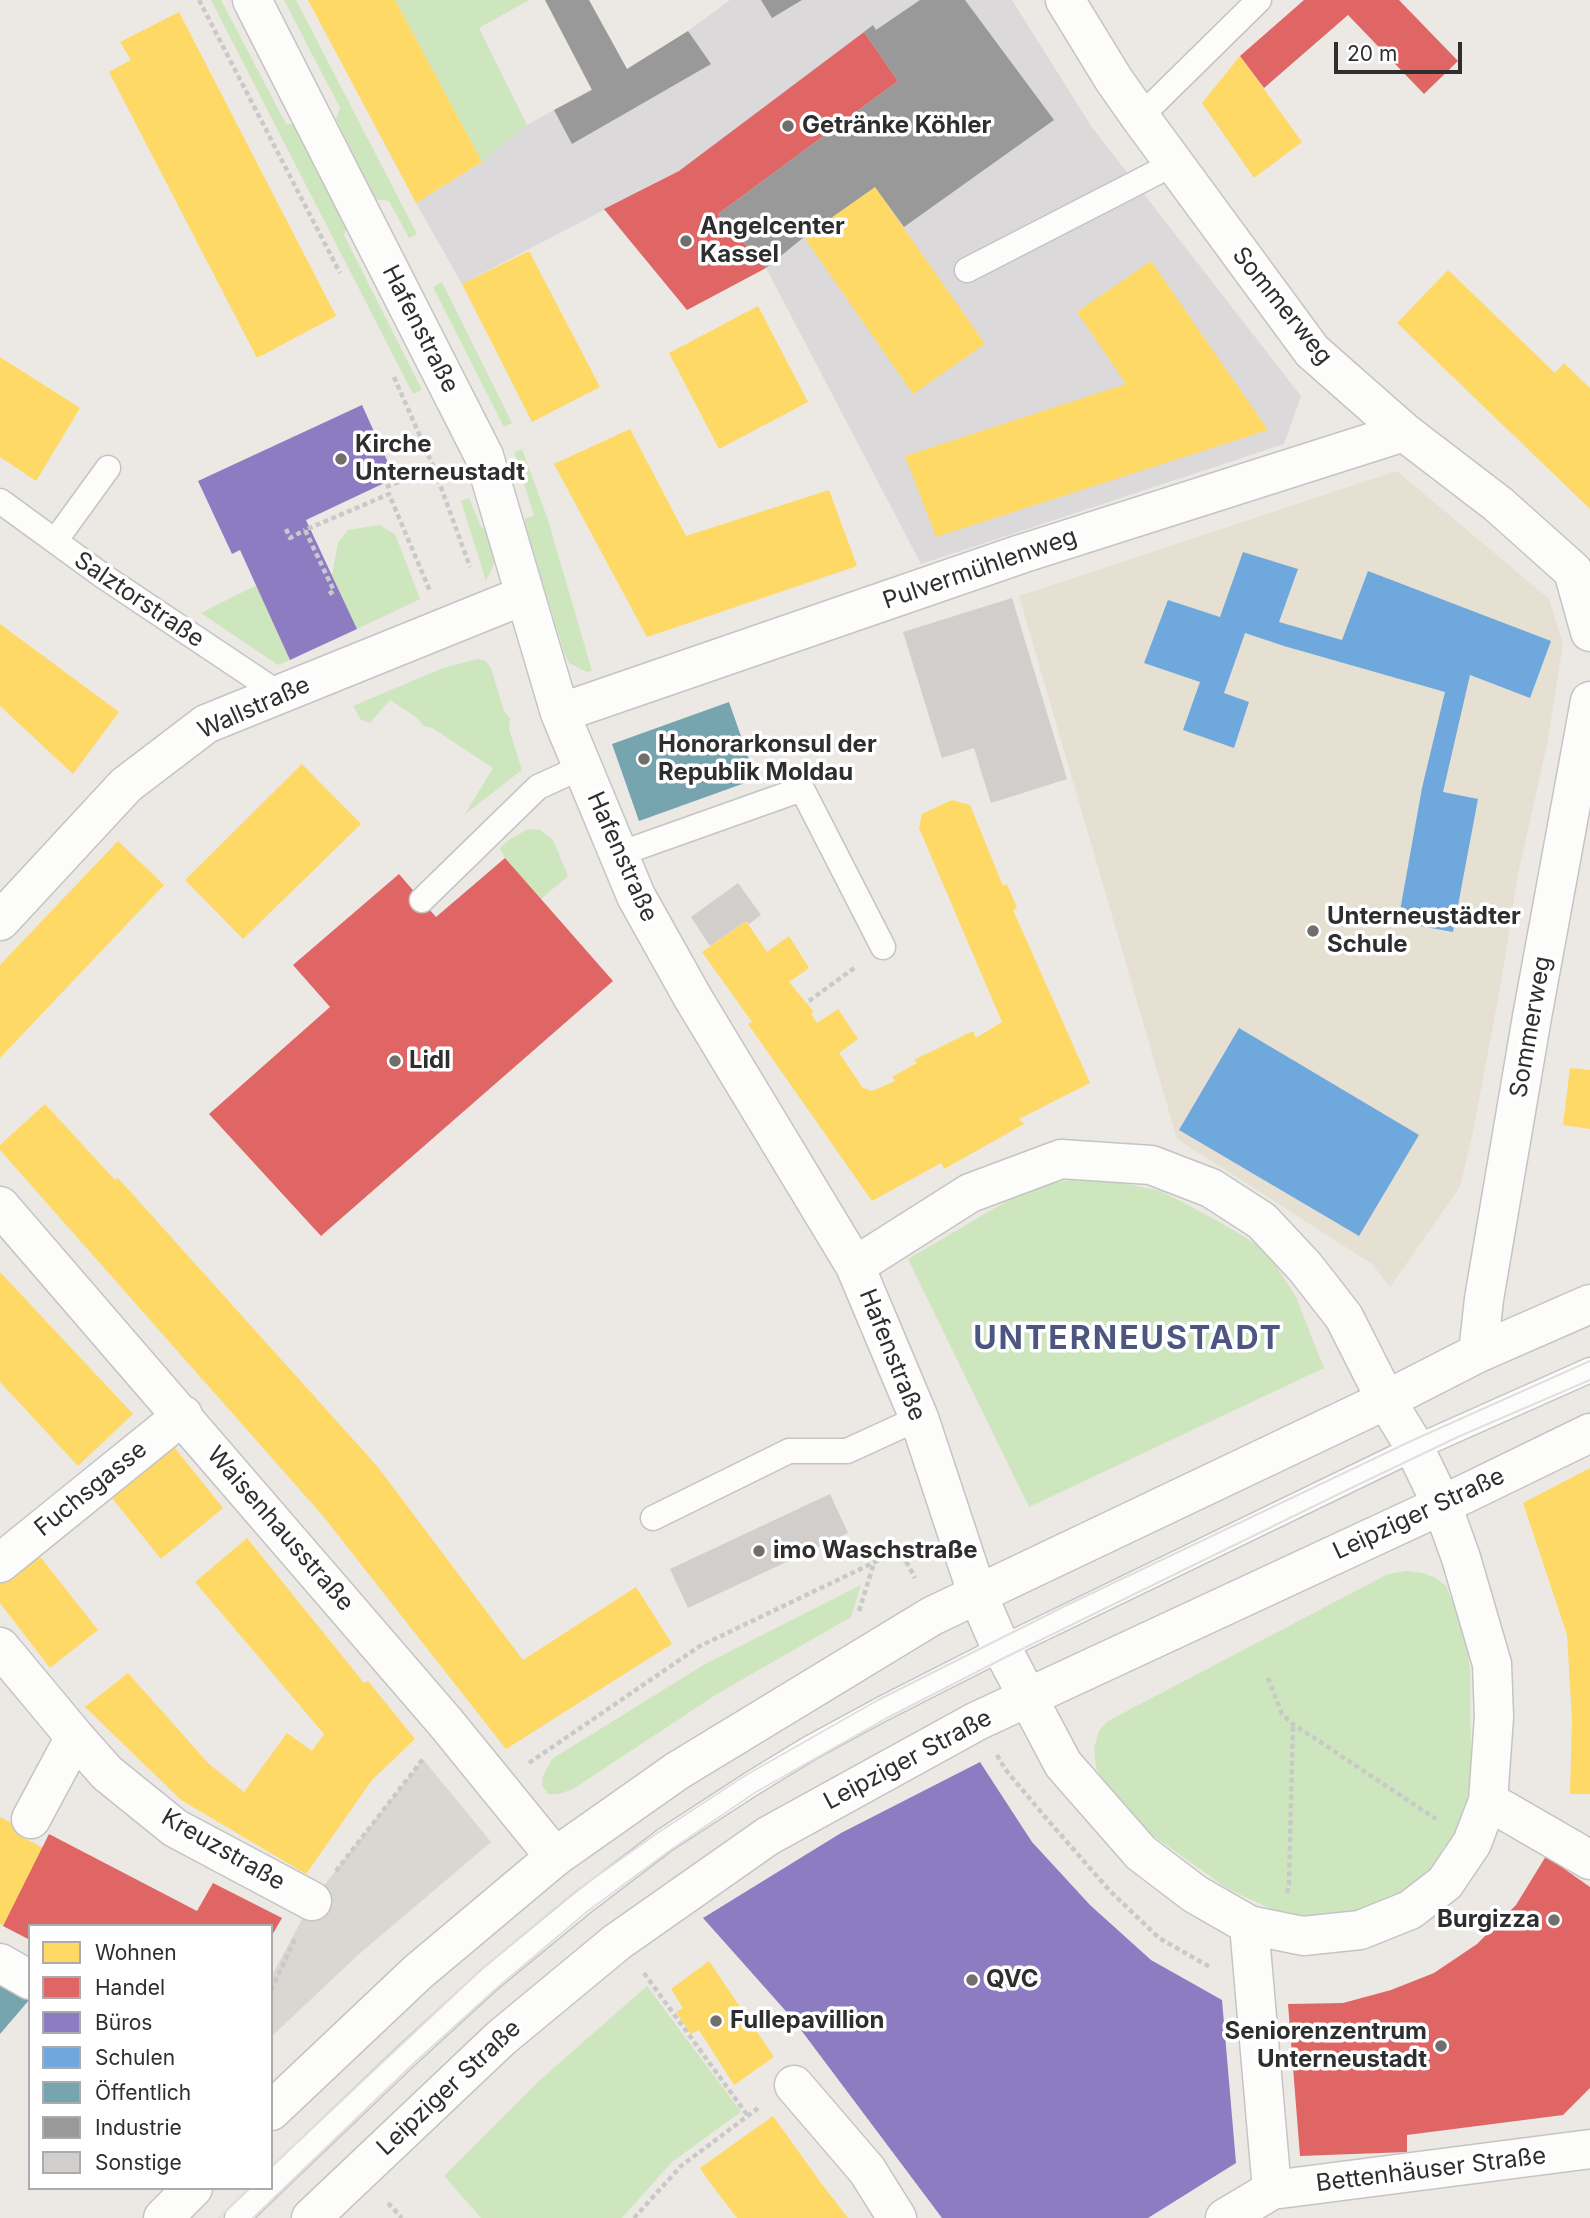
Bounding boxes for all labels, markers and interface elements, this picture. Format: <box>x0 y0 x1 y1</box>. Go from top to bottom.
scale bar <box>1338 28 1466 72</box>
text: 20 m <box>1347 41 1397 66</box>
place label: Getränke Köhler <box>802 112 991 140</box>
marker: Getränke Köhler <box>780 118 796 134</box>
place label: Angelcenter Kassel <box>700 213 845 269</box>
marker: Angelcenter Kassel <box>678 233 694 249</box>
street label: Sommerweg <box>1226 241 1338 371</box>
street label: Hafenstraße <box>376 260 464 398</box>
place label: Kirche Unterneustadt <box>355 431 525 487</box>
marker: Kirche Unterneustadt <box>333 451 349 467</box>
street label: Pulvermühlenweg <box>879 522 1081 616</box>
street label: Salztorstraße <box>68 546 210 654</box>
street label: Wallstraße <box>194 671 314 745</box>
place label: Honorarkonsul der Republik Moldau <box>658 731 877 787</box>
marker: Honorarkonsul der Republik Moldau <box>636 751 652 767</box>
street label: Hafenstraße <box>580 787 664 927</box>
place label: Unterneustädter Schule <box>1327 903 1521 959</box>
marker: Unterneustädter Schule <box>1305 923 1321 939</box>
street label: Sommerweg <box>1504 954 1558 1100</box>
place label: Lidl <box>409 1047 451 1075</box>
marker: Lidl <box>387 1053 403 1069</box>
street label: Hafenstraße <box>853 1285 931 1425</box>
district label: UNTERNEUSTADT <box>975 1320 1281 1358</box>
street label: Fuchsgasse <box>29 1435 153 1543</box>
street label: Waisenhausstraße <box>201 1441 359 1617</box>
street label: Leipziger Straße <box>1329 1462 1509 1566</box>
place label: imo Waschstraße <box>773 1537 977 1565</box>
marker: imo Waschstraße <box>751 1543 767 1559</box>
street label: Leipziger Straße <box>819 1704 997 1816</box>
street label: Kreuzstraße <box>156 1803 290 1897</box>
place label: Burgizza <box>1437 1906 1540 1934</box>
marker: Burgizza <box>1546 1912 1562 1928</box>
legend <box>28 1924 273 2190</box>
text: Wohnen <box>95 1940 177 1965</box>
place label: QVC <box>986 1966 1038 1994</box>
marker: QVC <box>964 1972 980 1988</box>
text: Handel <box>95 1975 165 2000</box>
place label: Fullepavillion <box>730 2007 884 2035</box>
text: Büros <box>95 2010 152 2035</box>
marker: Fullepavillion <box>708 2013 724 2029</box>
street label: Leipziger Straße <box>371 2014 527 2162</box>
place label: Seniorenzentrum Unterneustadt <box>1224 2018 1427 2074</box>
marker: Seniorenzentrum Unterneustadt <box>1433 2038 1449 2054</box>
text: Schulen <box>95 2045 175 2070</box>
text: Öffentlich <box>95 2080 191 2105</box>
text: Industrie <box>95 2115 182 2140</box>
street label: Bettenhäuser Straße <box>1314 2142 1548 2198</box>
text: Sonstige <box>95 2150 182 2175</box>

